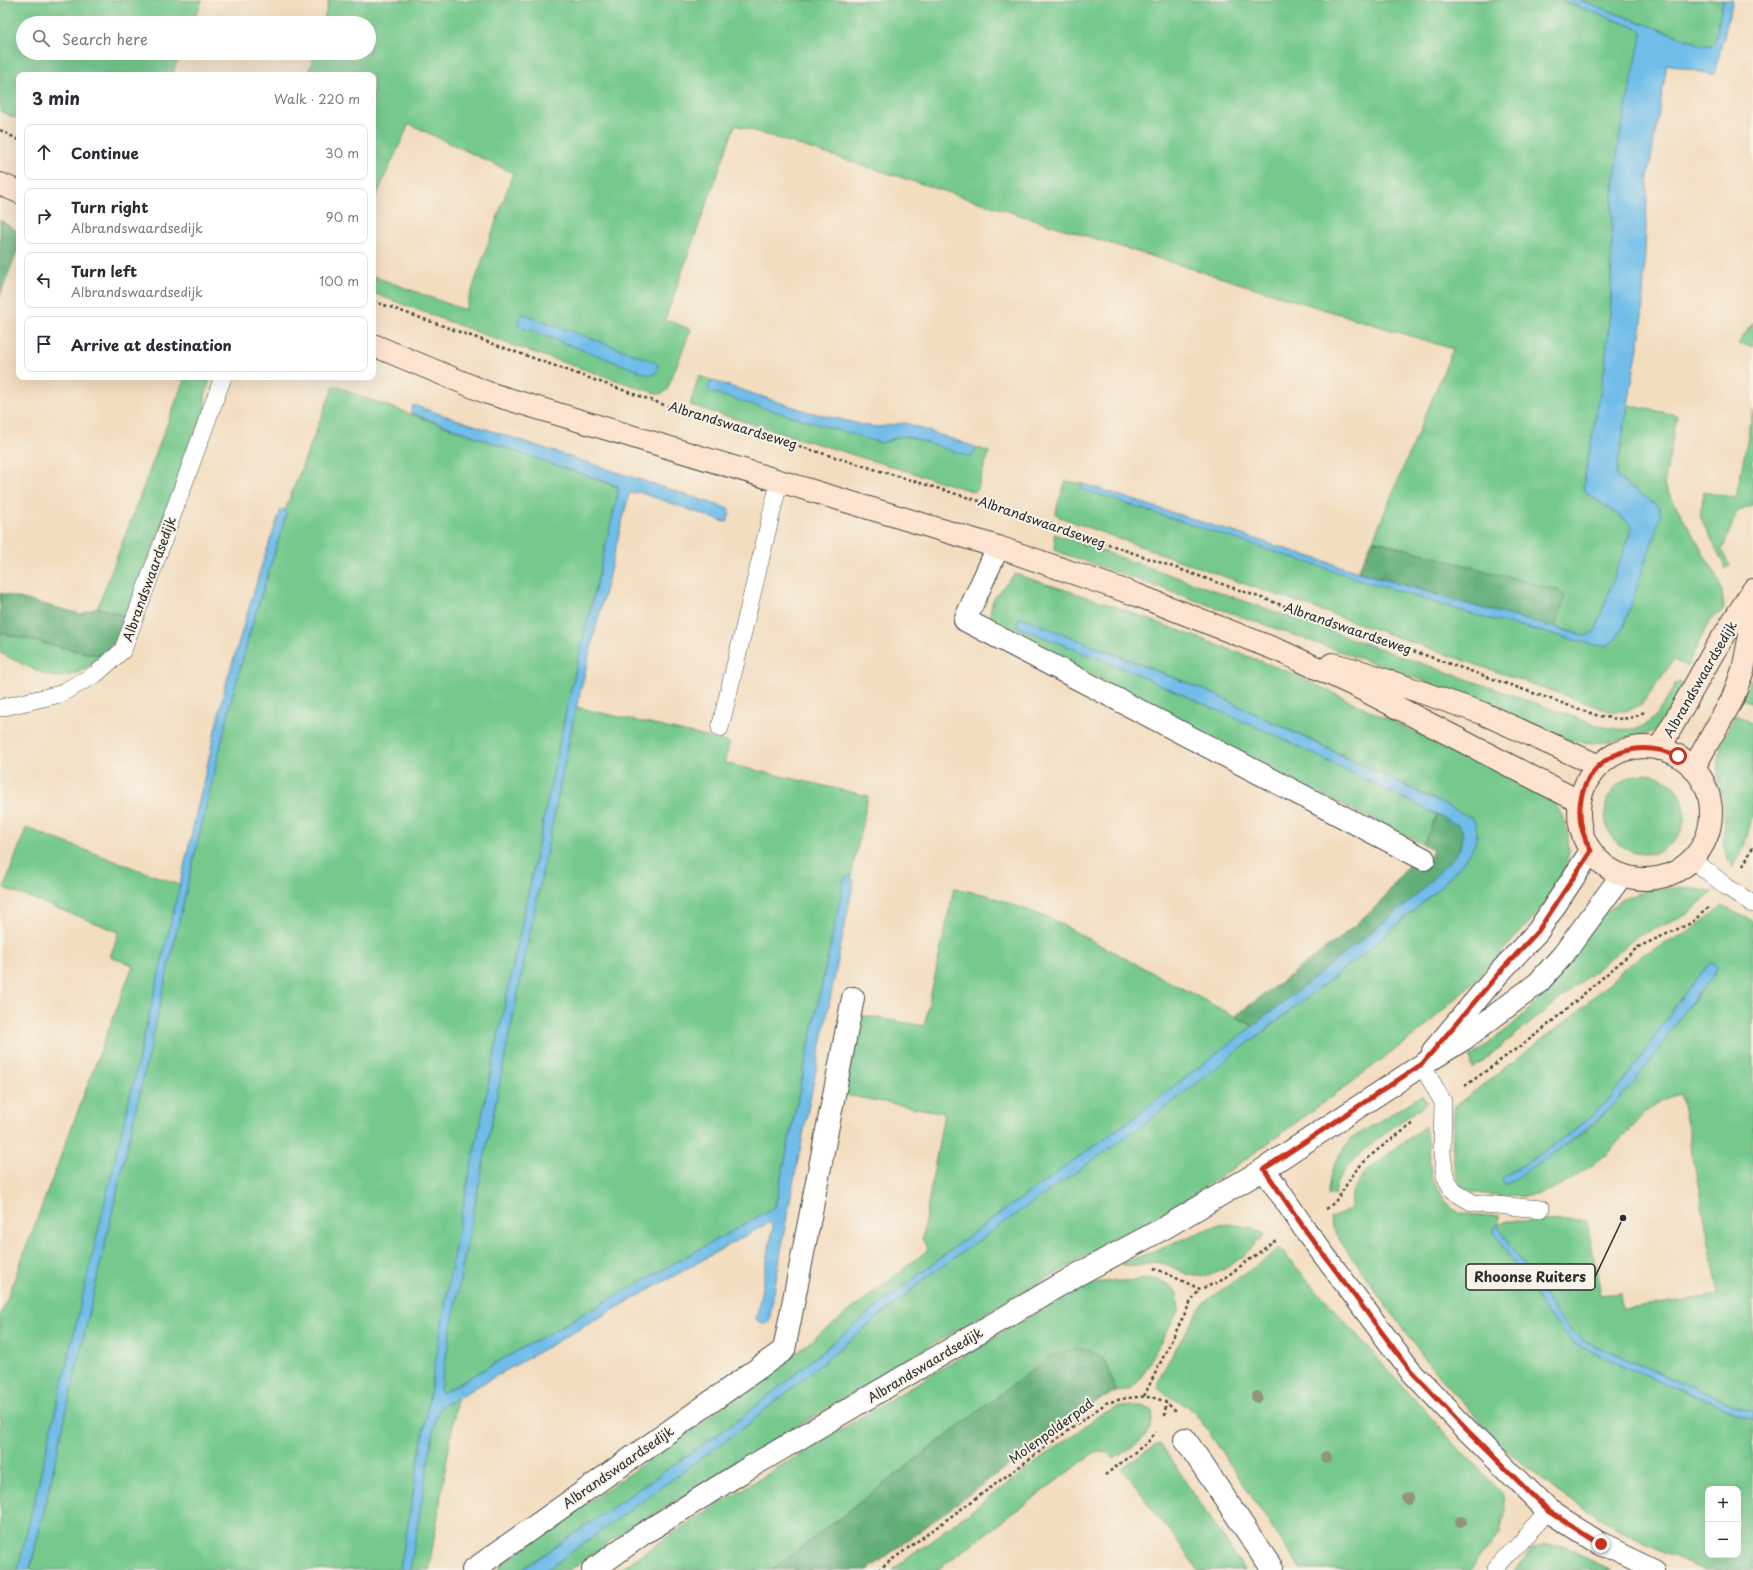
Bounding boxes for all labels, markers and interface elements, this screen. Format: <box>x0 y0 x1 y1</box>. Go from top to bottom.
search box <box>16 16 376 60</box>
icon: search <box>30 27 52 49</box>
text: Search here <box>62 27 148 50</box>
text: 3 min <box>32 85 80 111</box>
text: Walk · 220 m <box>274 89 360 108</box>
icon: ahead <box>33 141 55 163</box>
text: Continue <box>71 141 139 164</box>
text: 30 m <box>325 143 359 162</box>
text: Turn right <box>71 195 148 218</box>
icon: right <box>33 205 55 227</box>
text: 90 m <box>326 207 359 226</box>
text: Albrandswaardsedijk <box>71 218 203 237</box>
text: Turn left <box>71 259 137 282</box>
icon: left <box>33 269 55 291</box>
text: 100 m <box>319 271 359 290</box>
text: Albrandswaardsedijk <box>71 282 203 301</box>
icon: arrive <box>33 333 55 355</box>
text: Arrive at destination <box>71 333 232 356</box>
street label: Albrandswaardseweg <box>666 396 800 453</box>
street label: Albrandswaardseweg <box>976 491 1108 552</box>
street label: Albrandswaardsedijk <box>117 513 180 644</box>
street label: Albrandswaardseweg <box>1282 597 1414 658</box>
street label: Albrandswaardsedijk <box>1658 617 1741 741</box>
route start <box>1669 747 1687 765</box>
callout: Rhoonse Ruiters <box>1466 1264 1595 1290</box>
text: Rhoonse Ruiters <box>1474 1266 1586 1287</box>
street label: Albrandswaardsedijk <box>863 1322 986 1407</box>
street label: Molenpolderpad <box>1005 1393 1097 1468</box>
street label: Albrandswaardsedijk <box>558 1421 677 1512</box>
map controls <box>1705 1486 1741 1558</box>
button: + <box>1705 1486 1741 1522</box>
button: − <box>1705 1522 1741 1558</box>
route end <box>1592 1535 1610 1553</box>

